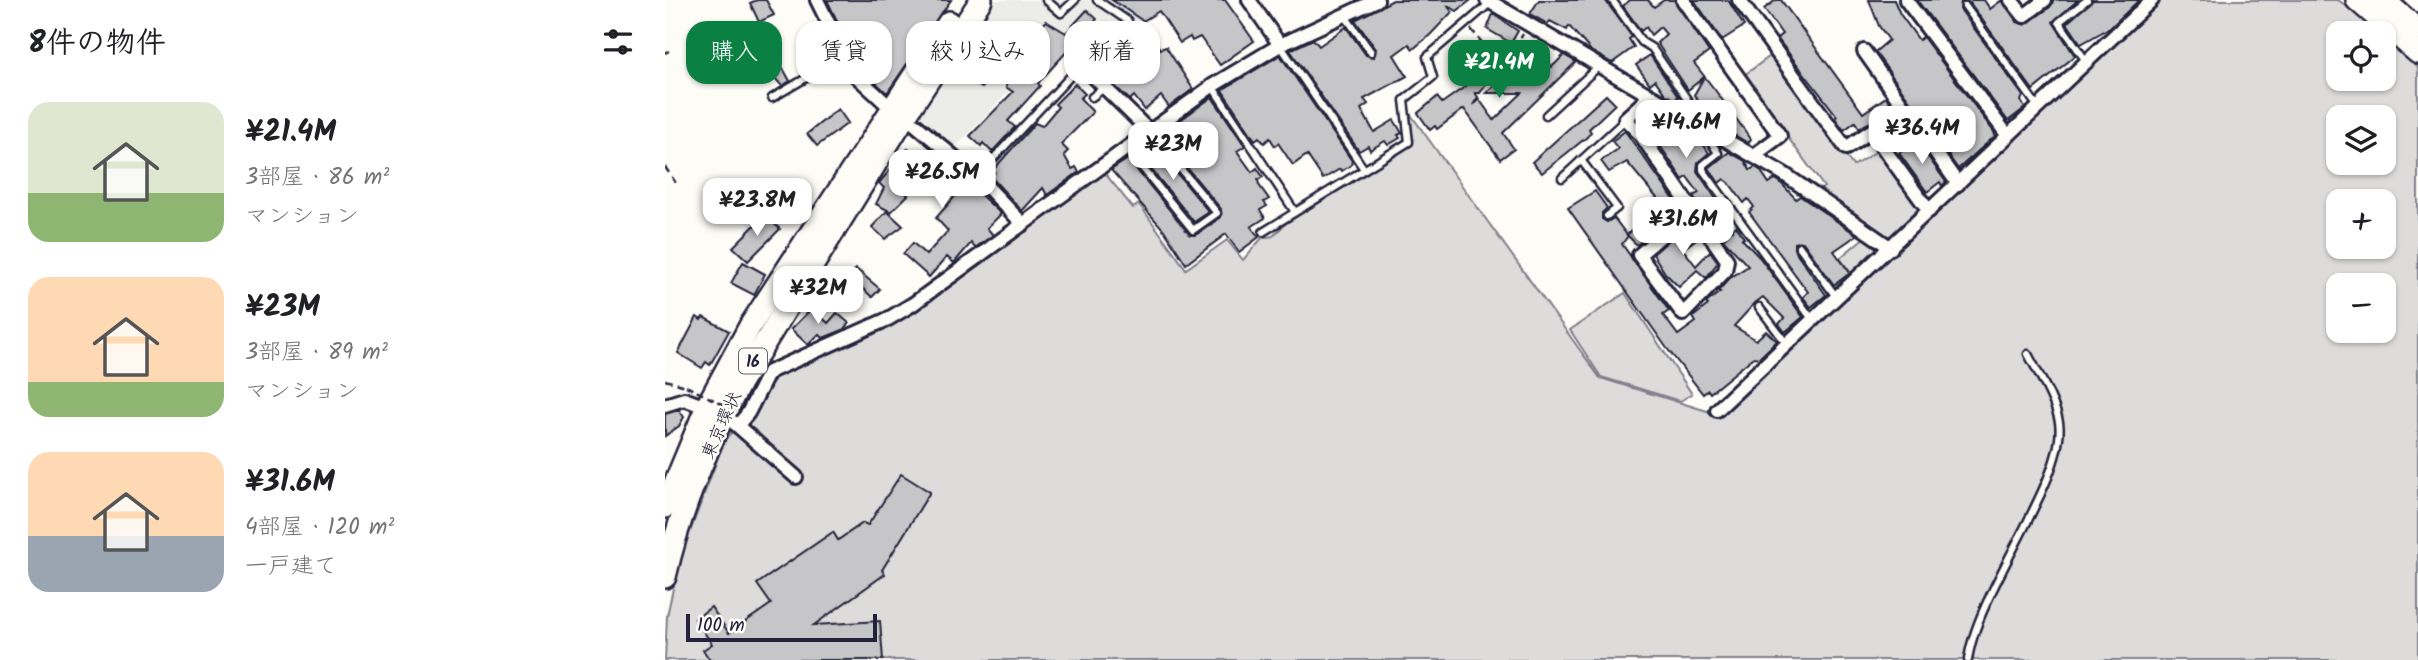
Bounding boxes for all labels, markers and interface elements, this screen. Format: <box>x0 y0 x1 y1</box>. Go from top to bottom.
text: 8件の物件 <box>28 20 166 68</box>
chip: 購入 <box>686 21 782 84</box>
chip: 賃貸 <box>796 21 892 84</box>
chip: 絞り込み <box>906 21 1050 84</box>
chip: 新着 <box>1064 21 1160 84</box>
map controls <box>2326 21 2396 343</box>
button: locate <box>2326 21 2396 91</box>
icon: filters <box>599 23 637 61</box>
pin: ¥21.4M <box>1442 41 1556 100</box>
text: ¥21.4M <box>1464 45 1534 81</box>
pin: ¥14.6M <box>1629 100 1743 160</box>
text: ¥14.6M <box>1652 105 1720 141</box>
button: layers <box>2326 105 2396 175</box>
pin: ¥36.4M <box>1865 106 1979 166</box>
text: ¥21.4M <box>245 109 336 157</box>
text: ¥36.4M <box>1885 111 1959 147</box>
pin: ¥23M <box>1132 122 1214 182</box>
text: ¥23M <box>1144 127 1202 163</box>
icon: home <box>84 130 168 214</box>
pin: ¥26.5M <box>885 150 999 210</box>
text: ¥26.5M <box>905 155 979 191</box>
text: 3部屋 · 86 m² <box>245 160 389 196</box>
pin: ¥23.8M <box>700 178 814 238</box>
text: ¥23.8M <box>719 183 795 219</box>
button: + <box>2326 189 2396 259</box>
pin: ¥31.6M <box>1626 198 1740 257</box>
text: マンション <box>245 199 359 235</box>
text: ¥31.6M <box>1649 202 1717 238</box>
pin: ¥32M <box>777 266 859 326</box>
text: ¥32M <box>789 271 847 307</box>
button: − <box>2326 273 2396 343</box>
text: ¥23M <box>245 284 320 332</box>
icon: home <box>84 305 168 389</box>
text: 3部屋 · 89 m² <box>245 335 388 371</box>
road number: 16 <box>739 348 767 374</box>
text: マンション <box>245 374 359 410</box>
street label: 東京環状 <box>694 387 750 464</box>
text: ¥31.6M <box>245 459 335 507</box>
icon: home <box>84 480 168 564</box>
text: 4部屋 · 120 m² <box>245 510 394 546</box>
text: 一戸建て <box>245 549 337 585</box>
scale bar <box>686 611 877 643</box>
text: 100 m <box>697 611 745 641</box>

